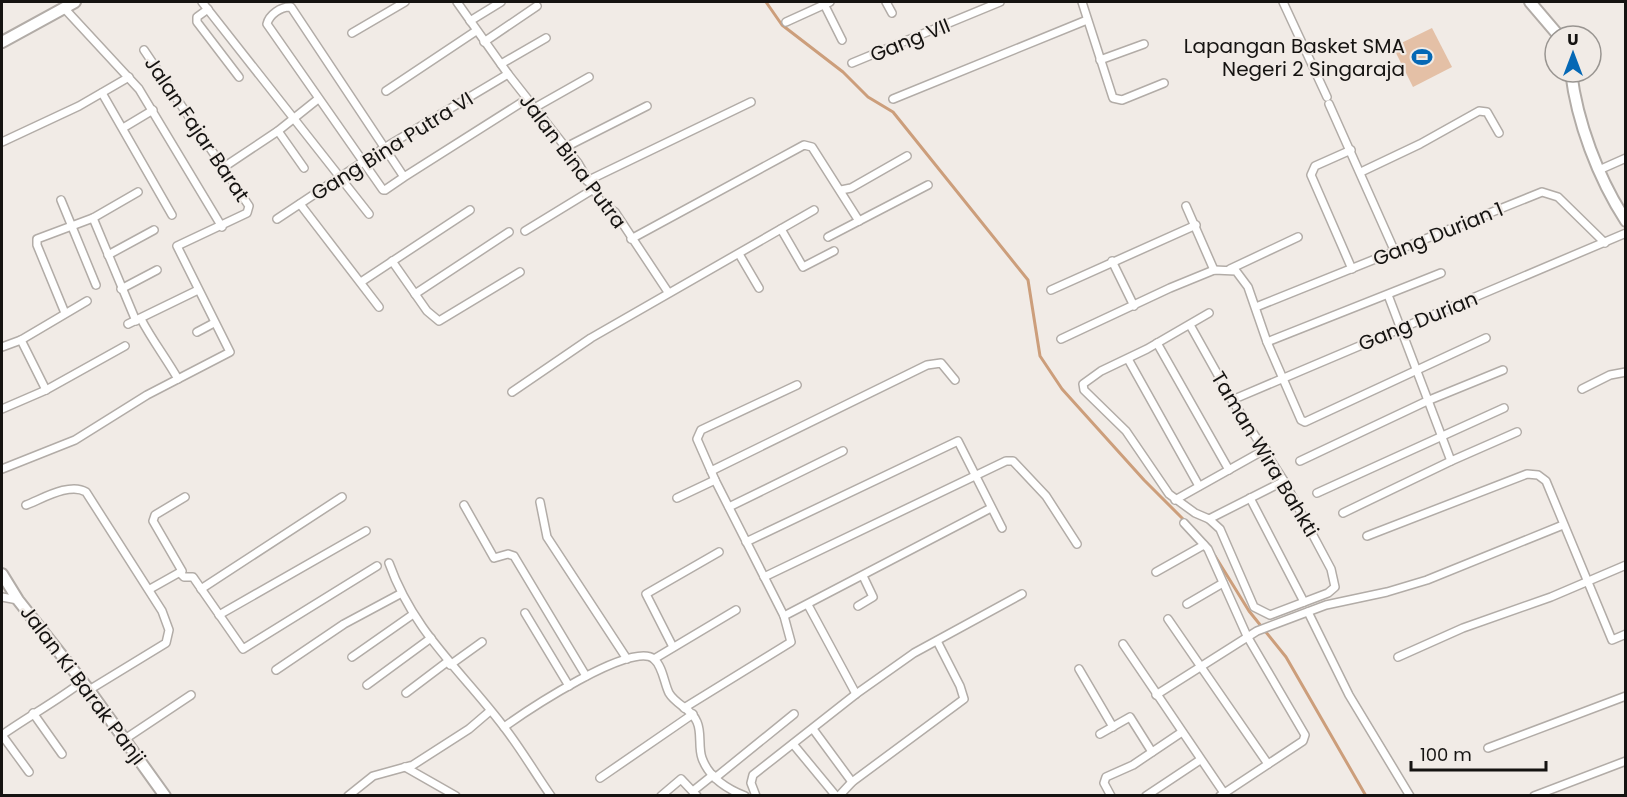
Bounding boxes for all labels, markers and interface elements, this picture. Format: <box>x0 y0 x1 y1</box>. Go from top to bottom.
street label: Gang VII <box>866 11 954 69</box>
north arrow <box>1543 24 1603 84</box>
text: U <box>1567 28 1579 51</box>
place label: Lapangan Basket SMA Negeri 2 Singaraja <box>1184 32 1405 83</box>
sports icon: Lapangan Basket SMA Negeri 2 Singaraja <box>1410 45 1434 69</box>
street label: Jalan Fajar Barat <box>138 51 256 207</box>
street label: Gang Bina Putra VI <box>306 85 478 207</box>
street label: Jalan Bina Putra <box>513 88 633 234</box>
street label: Gang Durian 1 <box>1369 195 1507 273</box>
street label: Gang Durian <box>1354 284 1482 358</box>
street label: Taman Wira Bahkti <box>1204 366 1326 542</box>
street label: Jalan Ki Barak Panji <box>14 599 152 771</box>
scale bar <box>1411 734 1546 772</box>
text: 100 m <box>1420 742 1472 767</box>

